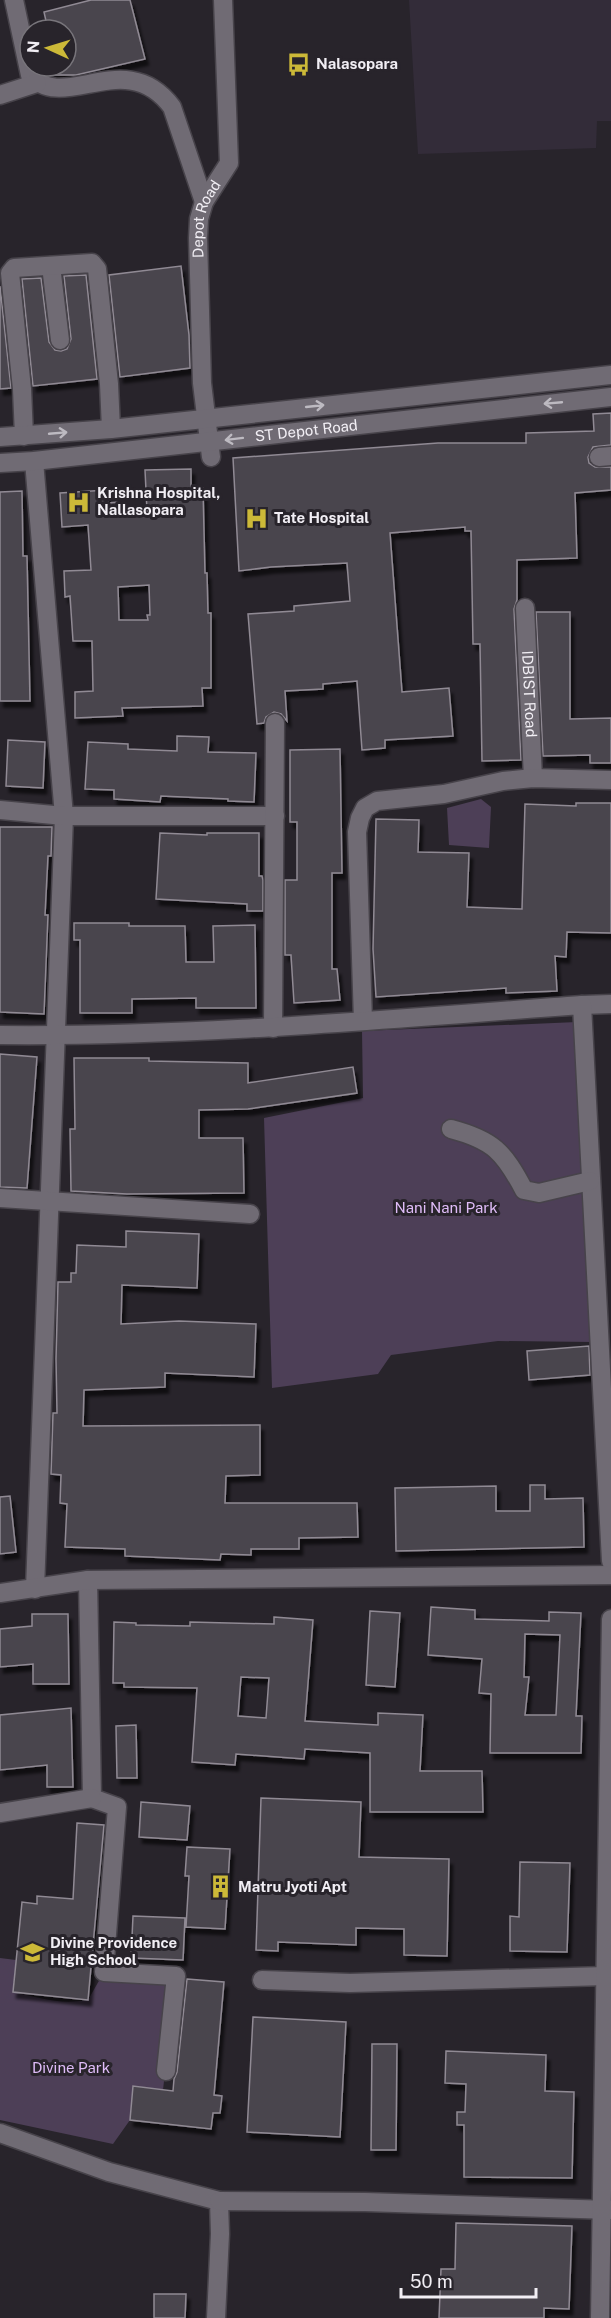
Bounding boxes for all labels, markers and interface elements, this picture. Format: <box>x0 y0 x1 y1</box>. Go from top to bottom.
north arrow <box>18 18 78 78</box>
text: N <box>24 40 43 54</box>
bus stop icon: Nalasopara <box>285 51 311 77</box>
place label: Nalasopara <box>316 55 398 72</box>
street label: Depot Road <box>189 177 224 258</box>
one-way arrow <box>543 398 563 409</box>
one-way arrow <box>305 400 324 411</box>
street label: ST Depot Road <box>254 416 359 444</box>
one-way arrow <box>48 427 68 438</box>
one-way arrow <box>224 434 244 445</box>
place label: Krishna Hospital, Nallasopara <box>97 484 220 518</box>
hospital icon: Krishna Hospital, Nallasopara <box>66 489 92 515</box>
hospital icon: Tate Hospital <box>243 505 269 531</box>
place label: Tate Hospital <box>274 509 369 526</box>
street label: IDBIST Road <box>519 650 540 738</box>
park label: Nani Nani Park <box>394 1199 498 1216</box>
building icon: Matru Jyoti Apt <box>207 1874 233 1900</box>
place label: Matru Jyoti Apt <box>238 1878 347 1895</box>
place label: Divine Providence High School <box>50 1934 177 1968</box>
school or university icon: Divine Providence High School <box>19 1939 45 1965</box>
park label: Divine Park <box>32 2059 110 2076</box>
scale bar <box>401 2261 536 2299</box>
text: 50 m <box>410 2271 453 2292</box>

